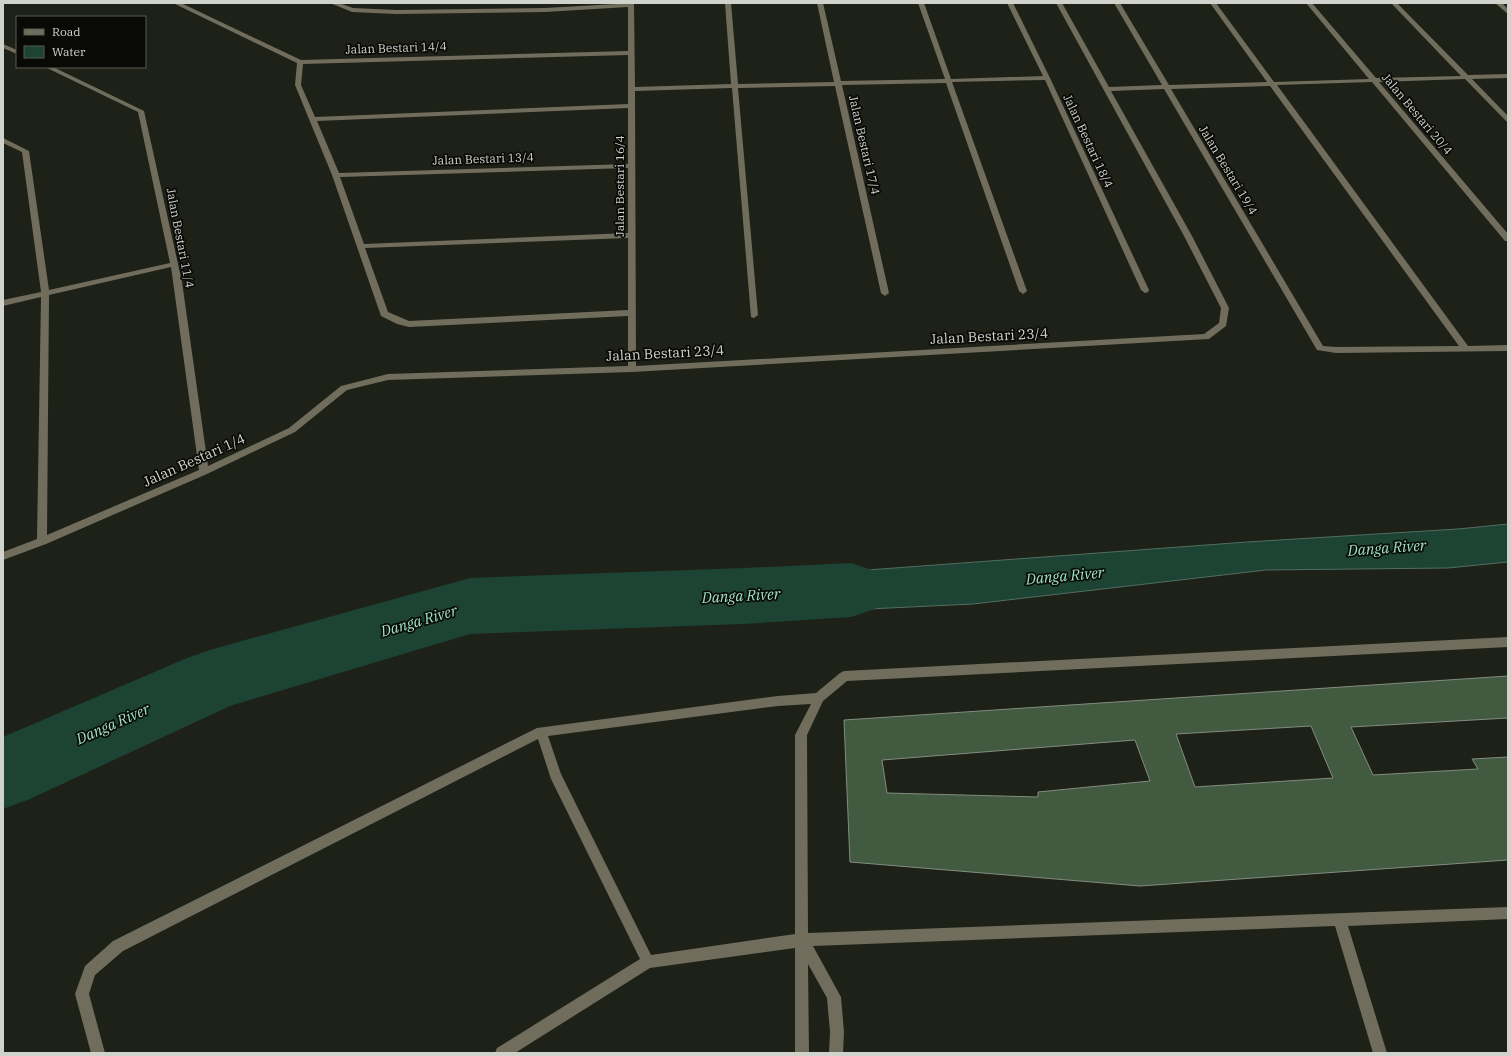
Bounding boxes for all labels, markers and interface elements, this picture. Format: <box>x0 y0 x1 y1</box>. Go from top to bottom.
legend <box>16 16 146 68</box>
text: Road <box>52 24 81 39</box>
street label: Jalan Bestari 14/4 <box>345 38 447 57</box>
text: Water <box>52 44 86 59</box>
street label: Jalan Bestari 20/4 <box>1379 70 1456 157</box>
street label: Jalan Bestari 18/4 <box>1060 92 1117 190</box>
street label: Jalan Bestari 17/4 <box>846 94 883 196</box>
street label: Jalan Bestari 19/4 <box>1196 122 1261 217</box>
street label: Jalan Bestari 16/4 <box>612 135 627 237</box>
street label: Jalan Bestari 13/4 <box>432 149 534 168</box>
street label: Jalan Bestari 11/4 <box>163 187 198 289</box>
street label: Jalan Bestari 23/4 <box>929 324 1049 348</box>
street label: Jalan Bestari 23/4 <box>605 341 725 365</box>
street label: Jalan Bestari 1/4 <box>140 429 248 491</box>
water label: Danga River <box>1346 535 1427 560</box>
water label: Danga River <box>1024 563 1105 588</box>
water label: Danga River <box>700 584 781 607</box>
water label: Danga River <box>377 600 460 641</box>
water label: Danga River <box>72 699 153 749</box>

